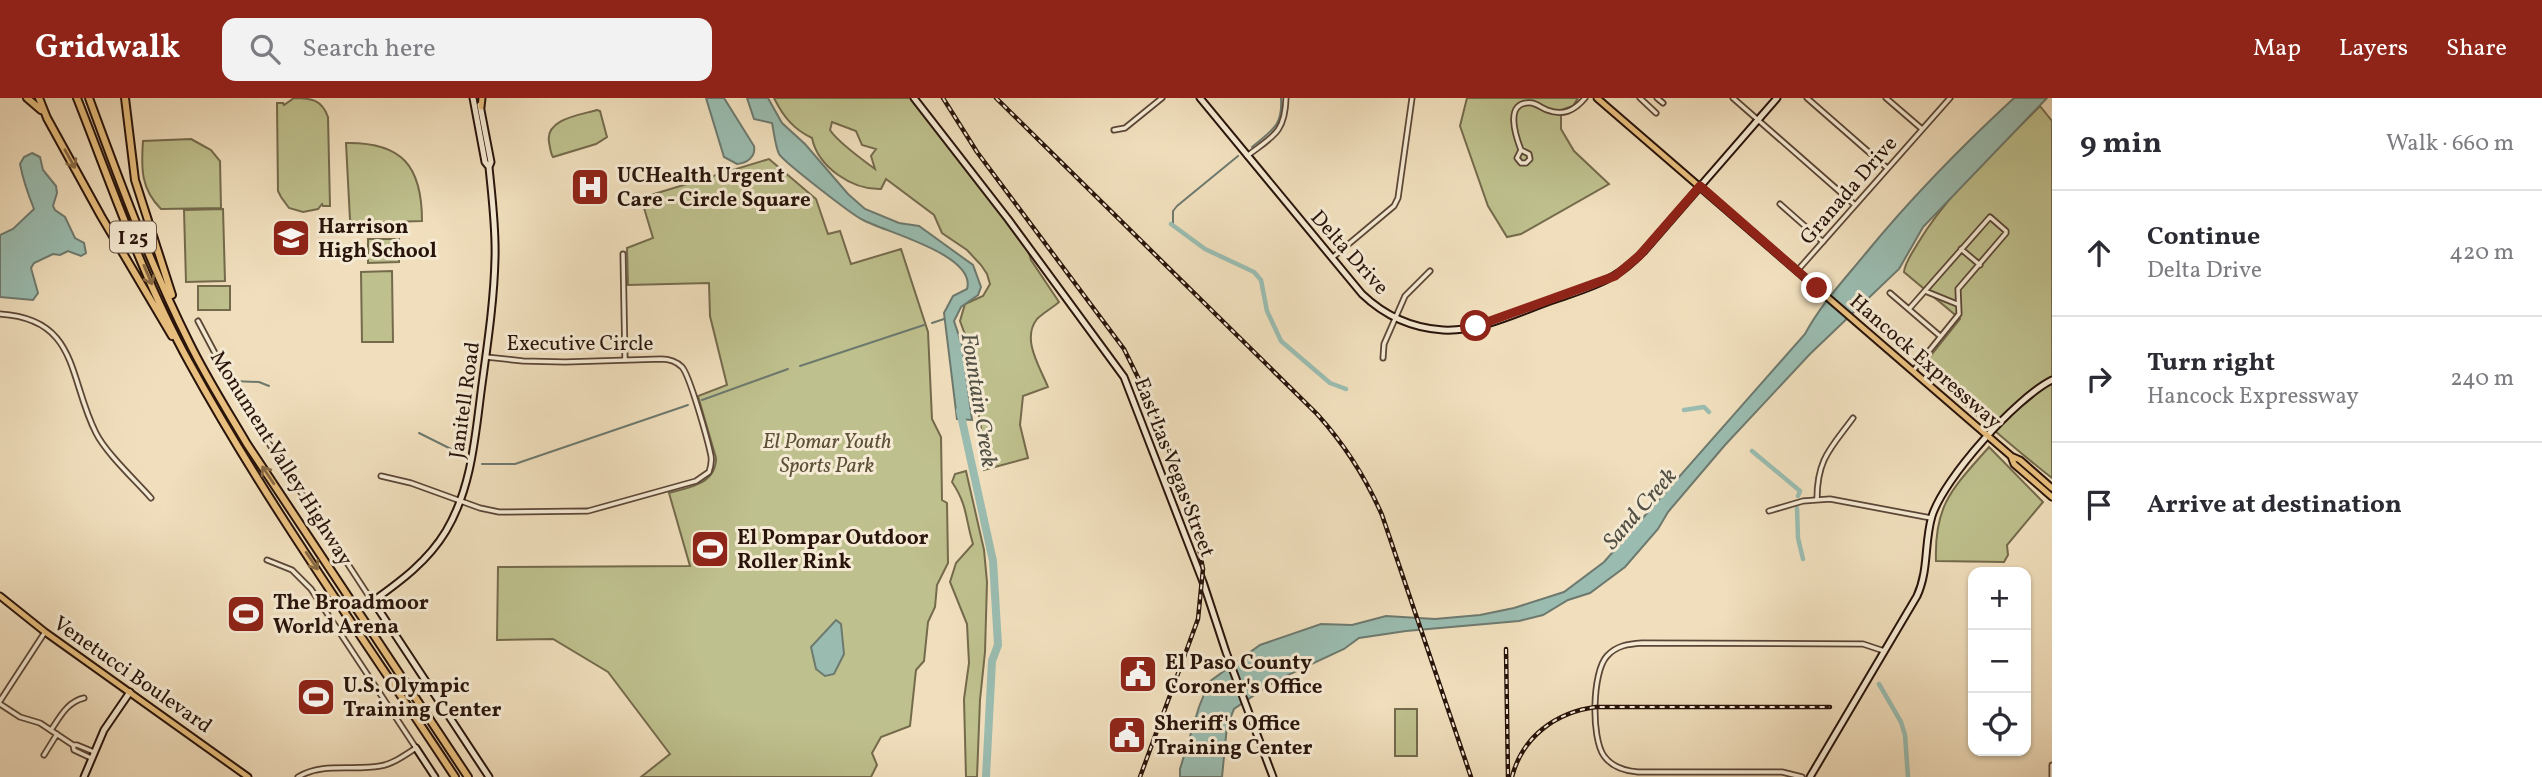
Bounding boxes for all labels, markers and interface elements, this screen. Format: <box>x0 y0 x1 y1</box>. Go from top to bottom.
search box <box>222 18 712 81</box>
text: Gridwalk <box>35 26 180 72</box>
icon: search <box>246 30 284 68</box>
text: Search here <box>302 31 436 67</box>
text: Map <box>2253 32 2301 66</box>
text: Layers <box>2339 32 2408 66</box>
text: Share <box>2446 32 2507 66</box>
text: 9 min <box>2080 123 2162 165</box>
text: Walk · 660 m <box>2386 128 2514 160</box>
street label: Granada Drive <box>1794 130 1905 252</box>
one-way arrow <box>63 148 77 168</box>
place label: UCHealth Urgent Care - Circle Square <box>617 162 811 215</box>
hospital icon: UCHealth Urgent Care - Circle Square <box>569 166 611 208</box>
street label: Delta Drive <box>1303 204 1395 302</box>
place label: Harrison High School <box>318 213 437 266</box>
school or university icon: Harrison High School <box>270 217 312 259</box>
text: Continue <box>2147 219 2260 255</box>
road number: I 25 <box>110 222 156 252</box>
icon: ahead <box>2080 234 2118 272</box>
text: 420 m <box>2449 237 2514 269</box>
text: Delta Drive <box>2147 255 2262 287</box>
one-way arrow <box>142 264 155 285</box>
route end <box>1801 272 1832 303</box>
street label: Hancock Expressway <box>1843 288 2008 437</box>
route start <box>1460 310 1491 341</box>
street label: Executive Circle <box>507 330 654 359</box>
water label: Fountain Creek <box>952 331 1005 470</box>
street label: Janitell Road <box>443 340 488 460</box>
text: Turn right <box>2147 345 2275 381</box>
street label: Monument Valley Highway <box>202 346 359 573</box>
icon: right <box>2080 360 2118 398</box>
text: 240 m <box>2450 363 2514 395</box>
street label: East Las Vegas Street <box>1126 374 1221 562</box>
text: Hancock Expressway <box>2147 381 2359 413</box>
park label: El Pomar Youth Sports Park <box>763 428 891 481</box>
water label: Sand Creek <box>1596 461 1685 557</box>
one-way arrow <box>261 466 275 485</box>
icon: arrive <box>2080 486 2118 524</box>
text: Arrive at destination <box>2147 487 2402 523</box>
place label: El Pompar Outdoor Roller Rink <box>737 524 929 577</box>
sports icon: El Pompar Outdoor Roller Rink <box>689 528 731 570</box>
one-way arrow <box>306 551 320 571</box>
map controls <box>1968 567 2031 756</box>
button: + <box>1968 567 2031 630</box>
place label: The Broadmoor World Arena <box>273 589 429 642</box>
sports icon: The Broadmoor World Arena <box>225 593 267 635</box>
street label: Venetucci Boulevard <box>47 610 217 741</box>
button: − <box>1968 630 2031 693</box>
place label: El Paso County Coroner's Office <box>1165 649 1322 702</box>
public building icon: El Paso County Coroner's Office <box>1117 653 1159 695</box>
place label: U.S. Olympic Training Center <box>343 672 501 725</box>
sports icon: U.S. Olympic Training Center <box>295 676 337 718</box>
button: locate <box>1968 693 2031 756</box>
place label: Sheriff's Office Training Center <box>1154 710 1312 763</box>
public building icon: Sheriff's Office Training Center <box>1106 714 1148 756</box>

